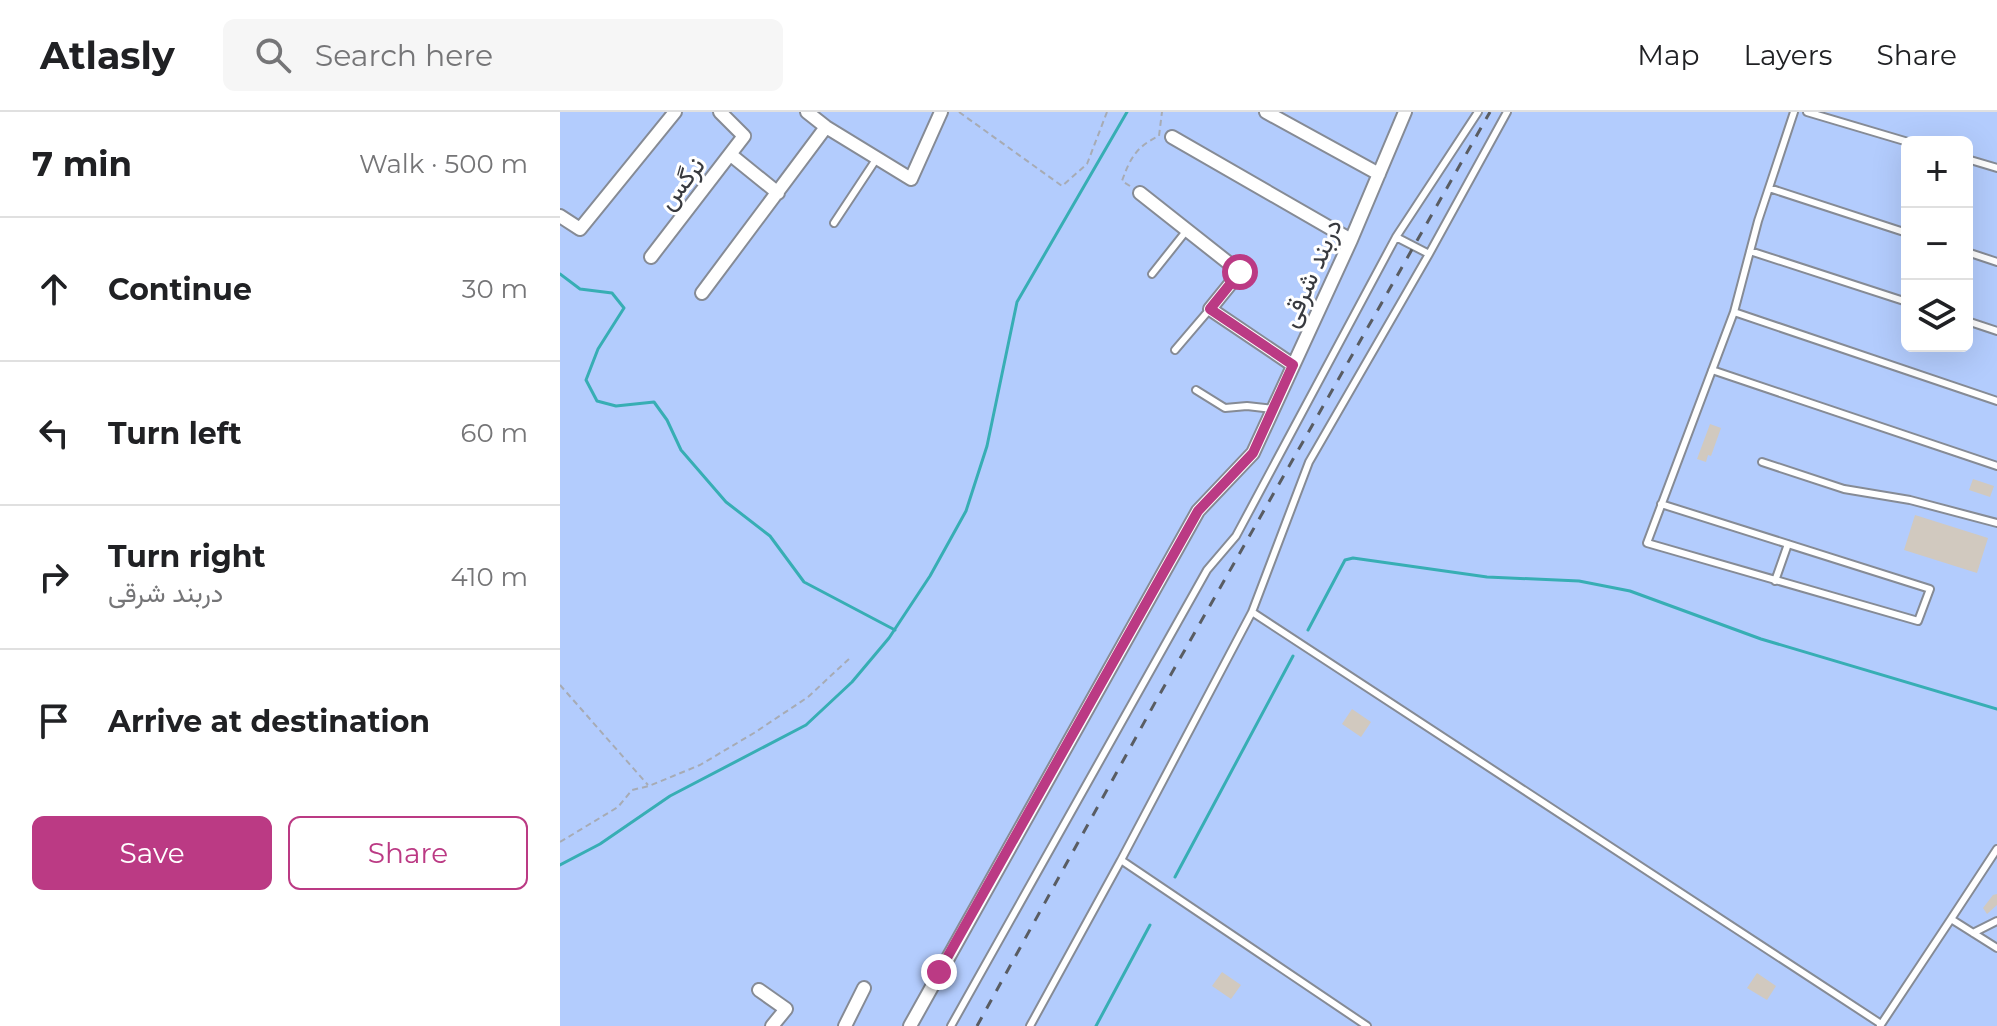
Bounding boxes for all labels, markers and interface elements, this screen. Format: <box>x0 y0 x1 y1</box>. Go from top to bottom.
search box <box>223 19 783 91</box>
text: Atlasly <box>40 32 175 79</box>
icon: search <box>251 33 295 77</box>
text: Search here <box>315 37 493 74</box>
text: Map <box>1637 38 1700 72</box>
text: Layers <box>1744 38 1833 72</box>
text: Share <box>1877 38 1957 72</box>
map controls <box>1901 136 1973 352</box>
button: + <box>1901 136 1973 208</box>
text: 7 min <box>32 143 132 185</box>
text: Walk · 500 m <box>359 148 528 180</box>
street label: نرگس <box>650 150 712 216</box>
button: − <box>1901 208 1973 280</box>
street label: دربند شرقی <box>1273 214 1349 332</box>
route start <box>1222 254 1258 290</box>
icon: ahead <box>32 267 76 311</box>
text: Continue <box>108 271 252 308</box>
text: 30 m <box>462 273 528 305</box>
button: layers <box>1901 280 1973 352</box>
icon: left <box>32 411 76 455</box>
text: Turn left <box>108 415 241 452</box>
text: 60 m <box>461 417 528 449</box>
text: Turn right <box>108 538 265 575</box>
icon: right <box>32 555 76 599</box>
text: 410 m <box>450 561 528 593</box>
text: دربند شرقی <box>108 577 223 609</box>
icon: arrive <box>32 699 76 743</box>
text: Arrive at destination <box>108 703 430 740</box>
button: Save <box>32 816 272 890</box>
button: Share <box>288 816 528 890</box>
route end <box>921 954 957 990</box>

